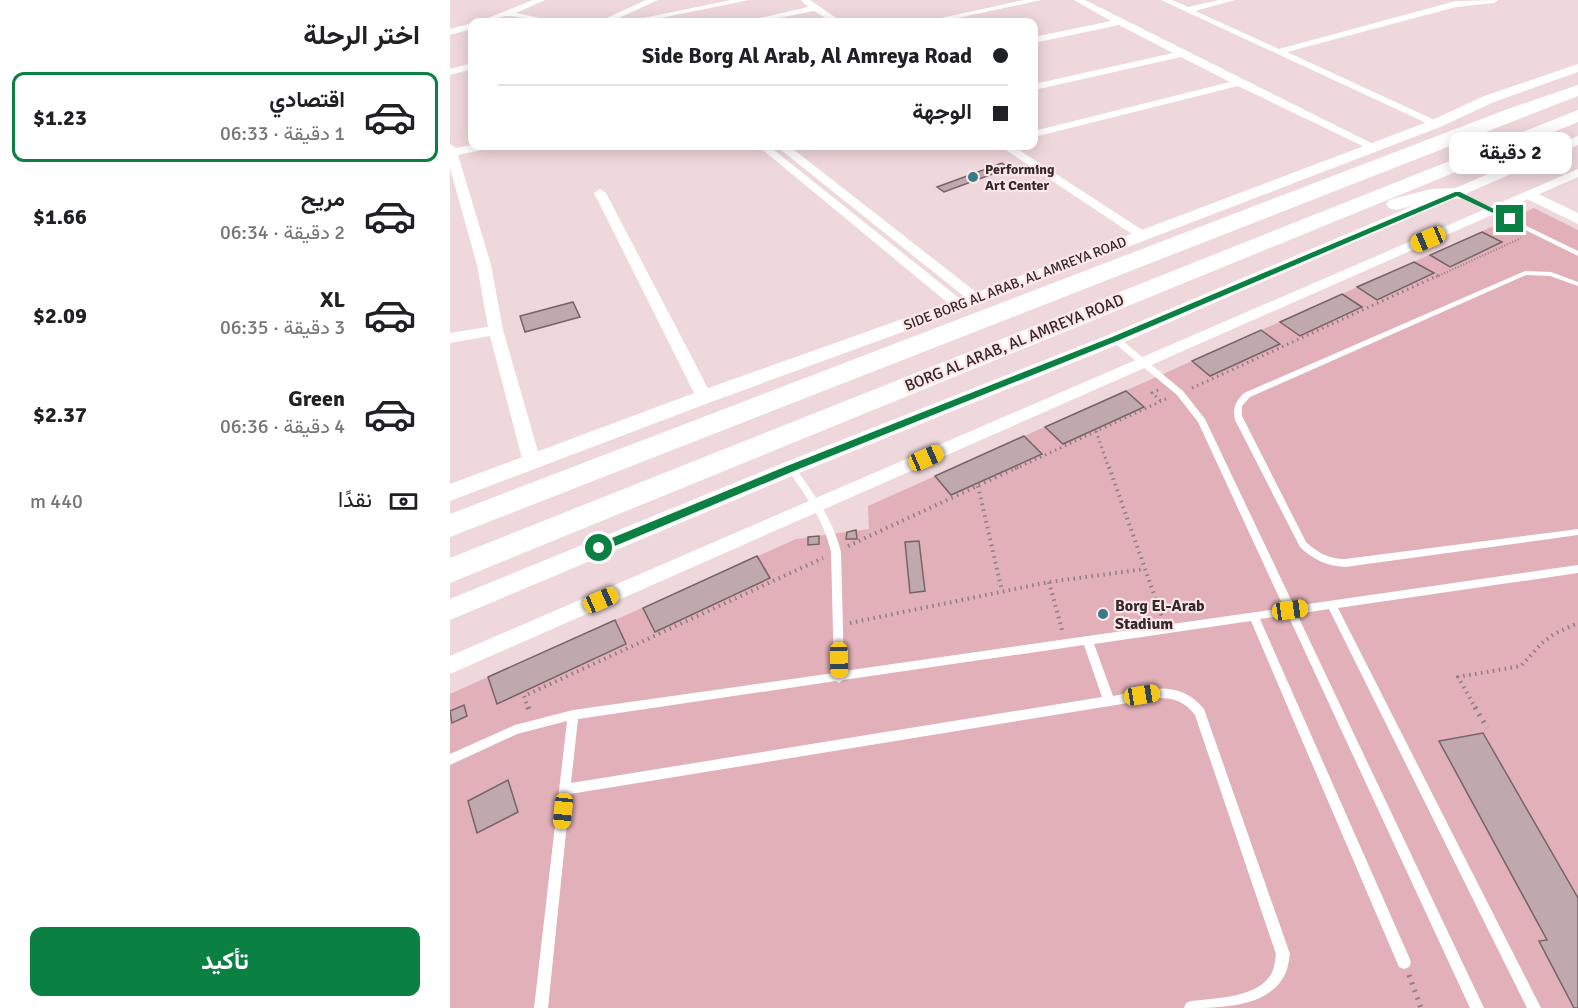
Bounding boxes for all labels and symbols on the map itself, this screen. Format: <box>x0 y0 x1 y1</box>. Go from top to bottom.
callout: 2 دقيقة <box>1448 132 1572 174</box>
place label: Performing Art Center <box>985 161 1055 194</box>
marker: Performing Art Center <box>966 170 980 184</box>
route end <box>1496 205 1523 232</box>
car <box>1408 224 1448 254</box>
street label: SIDE BORG AL ARAB, AL AMREYA ROAD <box>901 233 1129 334</box>
street label: BORG AL ARAB, AL AMREYA ROAD <box>902 290 1127 396</box>
car <box>906 442 946 474</box>
route start <box>585 534 612 561</box>
car <box>581 584 621 616</box>
place label: Borg El-Arab Stadium <box>1115 596 1205 634</box>
car <box>1271 599 1309 621</box>
marker: Borg El-Arab Stadium <box>1096 607 1110 621</box>
car <box>830 642 848 678</box>
car <box>1123 683 1161 707</box>
car <box>552 792 574 830</box>

